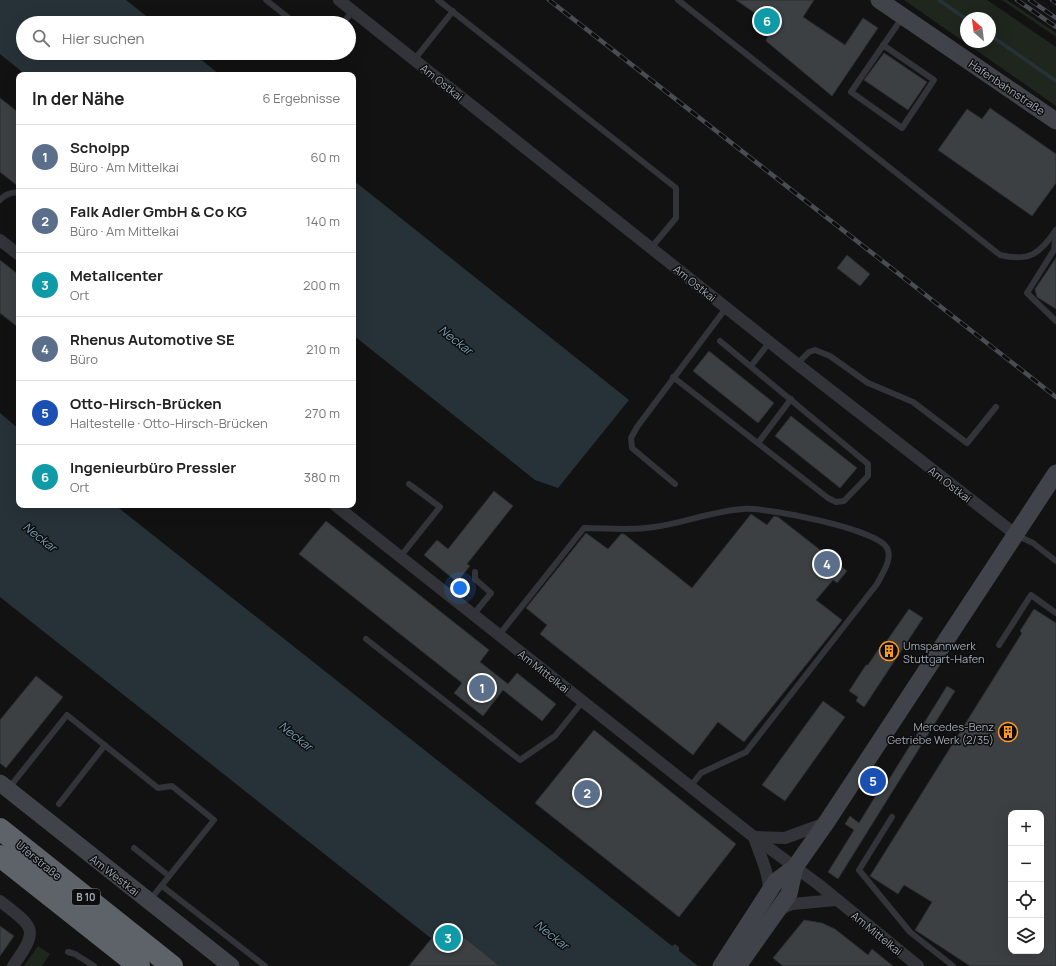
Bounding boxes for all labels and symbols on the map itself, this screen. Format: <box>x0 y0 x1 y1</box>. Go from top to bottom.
pin: 6 <box>754 6 780 36</box>
north arrow <box>960 12 996 48</box>
street label: Hafenbahnstraße <box>966 56 1049 118</box>
street label: Am Ostkai <box>418 60 466 104</box>
street label: Am Ostkai <box>671 261 719 305</box>
water label: Neckar <box>435 321 478 360</box>
street label: Am Ostkai <box>925 462 975 506</box>
water label: Neckar <box>19 518 62 557</box>
pin: 4 <box>814 549 840 579</box>
your location <box>450 578 470 598</box>
place label: Umspannwerk Stuttgart-Hafen <box>903 638 985 666</box>
building icon: Umspannwerk Stuttgart-Hafen <box>878 640 900 662</box>
street label: Am Mittelkai <box>515 646 573 696</box>
pin: 1 <box>469 673 495 703</box>
water label: Neckar <box>275 717 318 756</box>
place label: Mercedes-Benz Getriebe Werk (2/35) <box>887 719 994 747</box>
building icon: Mercedes-Benz Getriebe Werk (2/35) <box>997 721 1019 743</box>
pin: 5 <box>860 766 886 796</box>
pin: 2 <box>574 778 600 808</box>
street label: Uferstraße <box>13 837 65 883</box>
street label: Am Westkai <box>87 851 143 899</box>
road number: B 10 <box>72 889 100 905</box>
street label: Am Mittelkai <box>848 908 906 958</box>
water label: Neckar <box>531 916 574 955</box>
pin: 3 <box>435 923 461 953</box>

